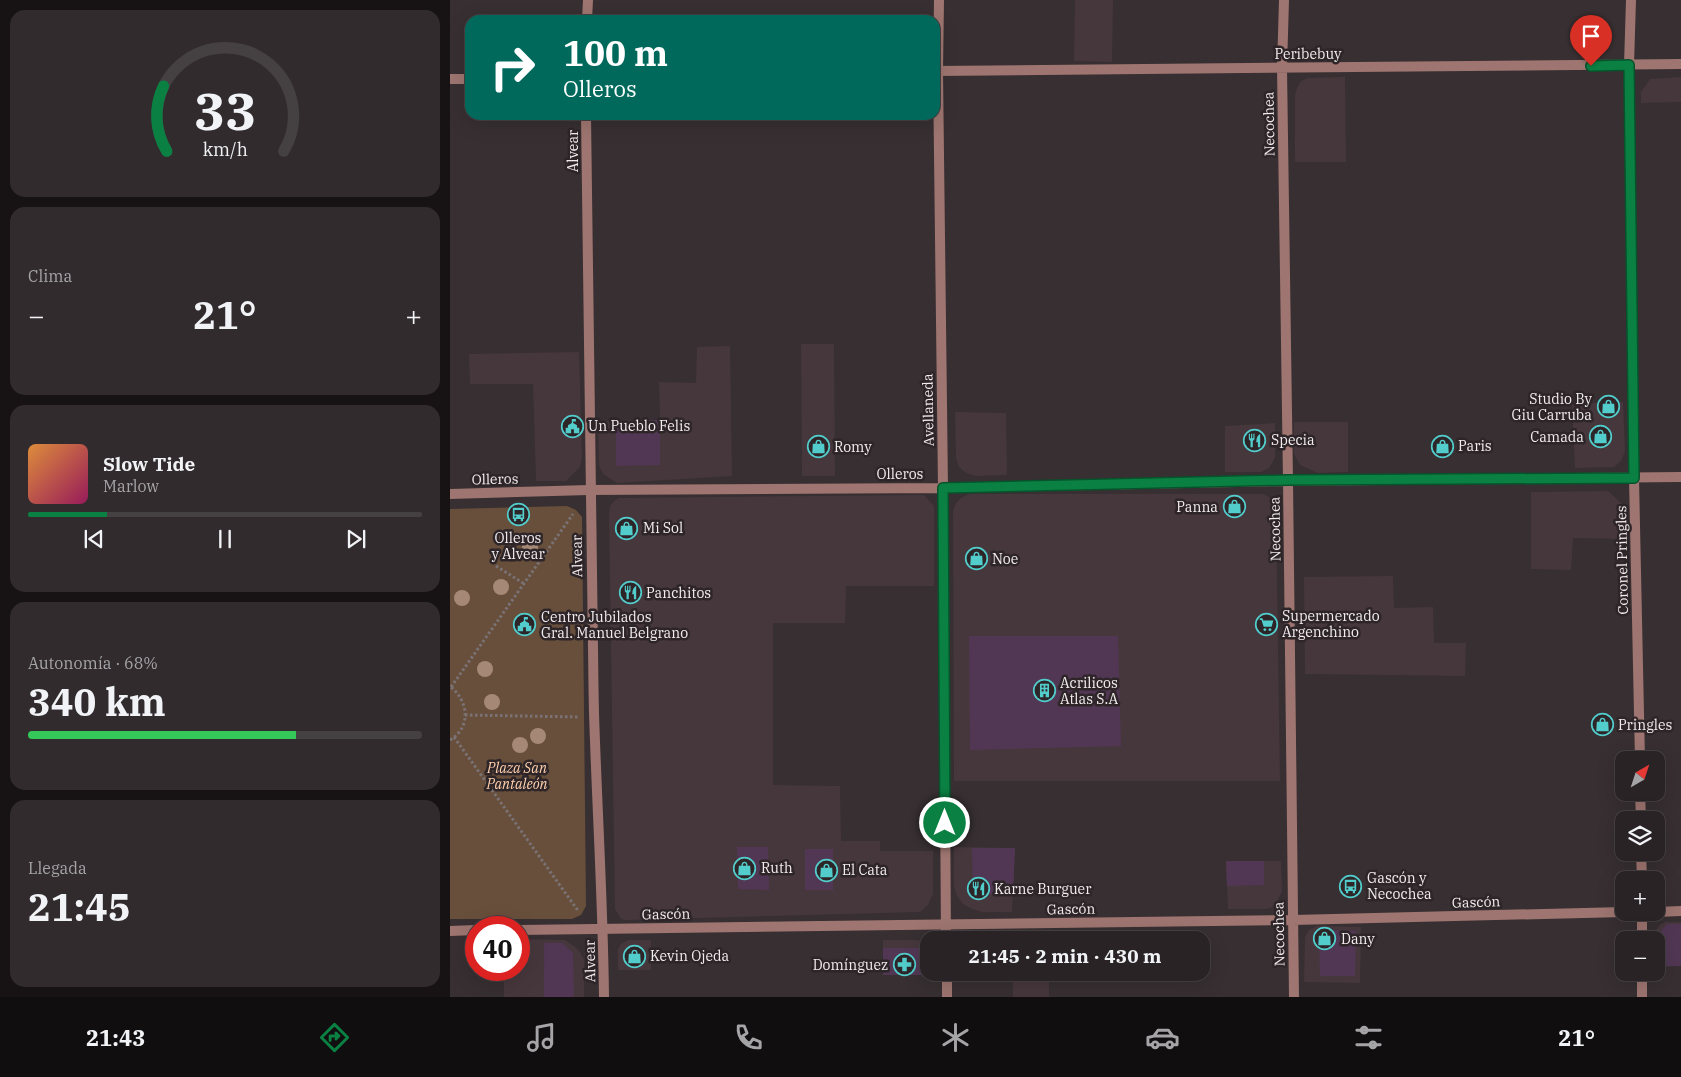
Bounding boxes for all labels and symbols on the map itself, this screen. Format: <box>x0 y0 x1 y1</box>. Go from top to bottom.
pin <box>1570 15 1612 66</box>
street label: Peribebuy <box>1274 45 1342 63</box>
street label: Necochea <box>1259 91 1279 157</box>
street label: Alvear <box>564 129 582 172</box>
street label: Avellaneda <box>918 373 938 447</box>
place label: Studio By Giu Carruba <box>1511 390 1593 424</box>
shop icon: Studio By Giu Carruba <box>1596 395 1620 419</box>
public building icon: Un Pueblo Felis <box>560 414 584 438</box>
place label: Un Pueblo Felis <box>588 417 690 435</box>
shop icon: Camada <box>1588 425 1612 449</box>
restaurant icon: Specia <box>1243 428 1267 452</box>
place label: Camada <box>1530 428 1584 446</box>
place label: Specia <box>1271 431 1315 449</box>
shop icon: Paris <box>1430 434 1454 458</box>
shop icon: Romy <box>806 435 830 459</box>
place label: Paris <box>1458 437 1492 455</box>
place label: Romy <box>834 438 872 456</box>
street label: Olleros <box>877 465 924 483</box>
street label: Olleros <box>471 470 519 488</box>
shop icon: Panna <box>1222 495 1246 519</box>
street label: Necochea <box>1265 496 1285 562</box>
place label: Panna <box>1176 498 1218 516</box>
bus stop icon: Olleros y Alvear <box>506 503 530 527</box>
street label: Coronel Pringles <box>1612 505 1632 615</box>
shop icon: Mi Sol <box>615 516 639 540</box>
place label: Mi Sol <box>643 519 683 537</box>
place label: Olleros y Alvear <box>491 529 545 563</box>
street label: Alvear <box>568 534 586 577</box>
shop icon: Noe <box>964 547 988 571</box>
place label: Noe <box>992 550 1018 568</box>
restaurant icon: Panchitos <box>618 581 642 605</box>
place label: Panchitos <box>646 584 711 602</box>
place label: Supermercado Argenchino <box>1282 607 1380 641</box>
place label: Centro Jubilados Gral. Manuel Belgrano <box>541 608 688 642</box>
supermarket icon: Supermercado Argenchino <box>1254 612 1278 636</box>
public building icon: Centro Jubilados Gral. Manuel Belgrano <box>513 613 537 637</box>
place label: Acrilicos Atlas S.A <box>1060 674 1118 708</box>
building icon: Acrilicos Atlas S.A <box>1032 679 1056 703</box>
shop icon: Pringles <box>1590 713 1614 737</box>
place label: Pringles <box>1618 716 1672 734</box>
north arrow <box>1615 751 1665 801</box>
park label: Plaza San Pantaleón <box>485 759 548 793</box>
position arrow <box>918 796 970 848</box>
shop icon: Ruth <box>733 856 757 880</box>
shop icon: El Cata <box>814 858 838 882</box>
place label: Ruth <box>761 859 793 877</box>
place label: El Cata <box>842 861 888 879</box>
place label: Gascón y Necochea <box>1367 869 1432 903</box>
bus stop icon: Gascón y Necochea <box>1339 874 1363 898</box>
restaurant icon: Karne Burguer <box>966 877 990 901</box>
place label: Karne Burguer <box>994 880 1092 898</box>
street label: Gascón <box>1451 892 1501 912</box>
street label: Gascón <box>1047 900 1096 918</box>
street label: Necochea <box>1269 901 1289 967</box>
street label: Gascón <box>642 905 691 923</box>
speed limit sign: 40 <box>465 916 530 981</box>
shop icon: Dany <box>1313 927 1337 951</box>
place label: Dany <box>1341 930 1375 948</box>
street label: Alvear <box>581 939 599 982</box>
shop icon: Kevin Ojeda <box>622 944 646 968</box>
place label: Kevin Ojeda <box>650 947 730 965</box>
pharmacy icon: Domínguez <box>892 953 916 977</box>
place label: Domínguez <box>813 956 888 974</box>

